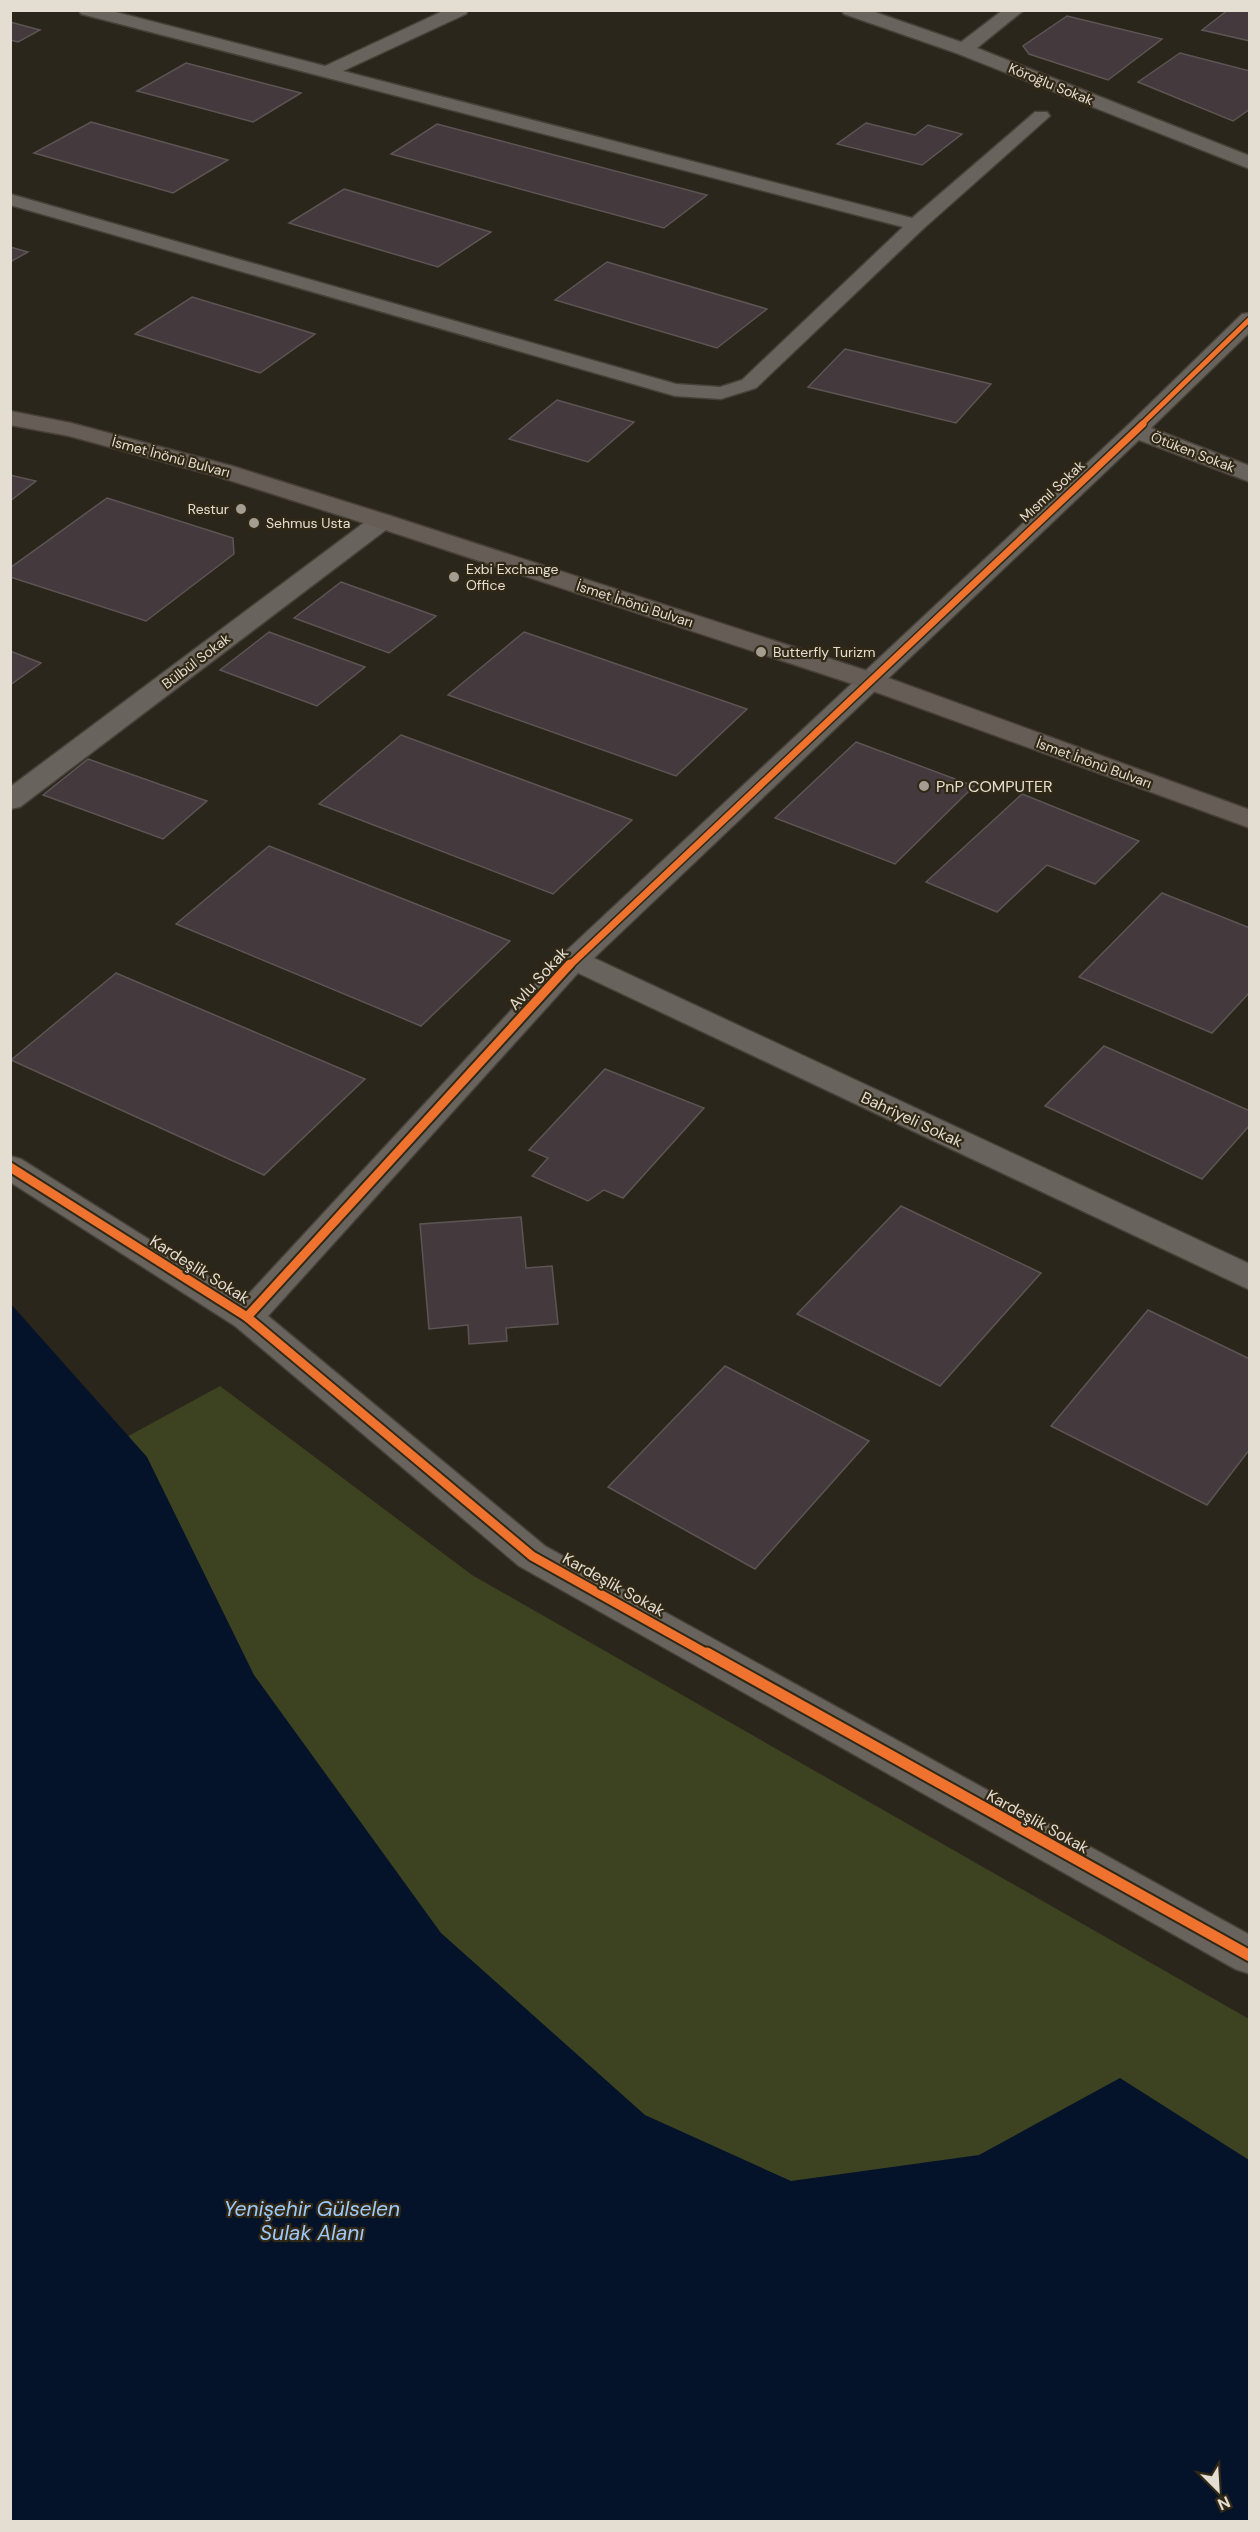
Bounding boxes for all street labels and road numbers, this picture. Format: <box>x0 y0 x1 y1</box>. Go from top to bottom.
street label: Köroğlu Sokak <box>1006 59 1096 109</box>
street label: Ötüken Sokak <box>1148 428 1238 476</box>
street label: İsmet İnönü Bulvarı <box>110 433 232 481</box>
street label: Mısmıl Sokak <box>1016 456 1088 526</box>
street label: İsmet İnönü Bulvarı <box>574 577 696 631</box>
street label: Bülbül Sokak <box>158 629 234 693</box>
street label: İsmet İnönü Bulvarı <box>1034 734 1154 792</box>
street label: Avlu Sokak <box>504 942 573 1014</box>
street label: Bahriyeli Sokak <box>858 1087 966 1152</box>
street label: Kardeşlik Sokak <box>146 1230 254 1308</box>
street label: Kardeşlik Sokak <box>559 1548 669 1621</box>
street label: Kardeşlik Sokak <box>983 1785 1093 1858</box>

